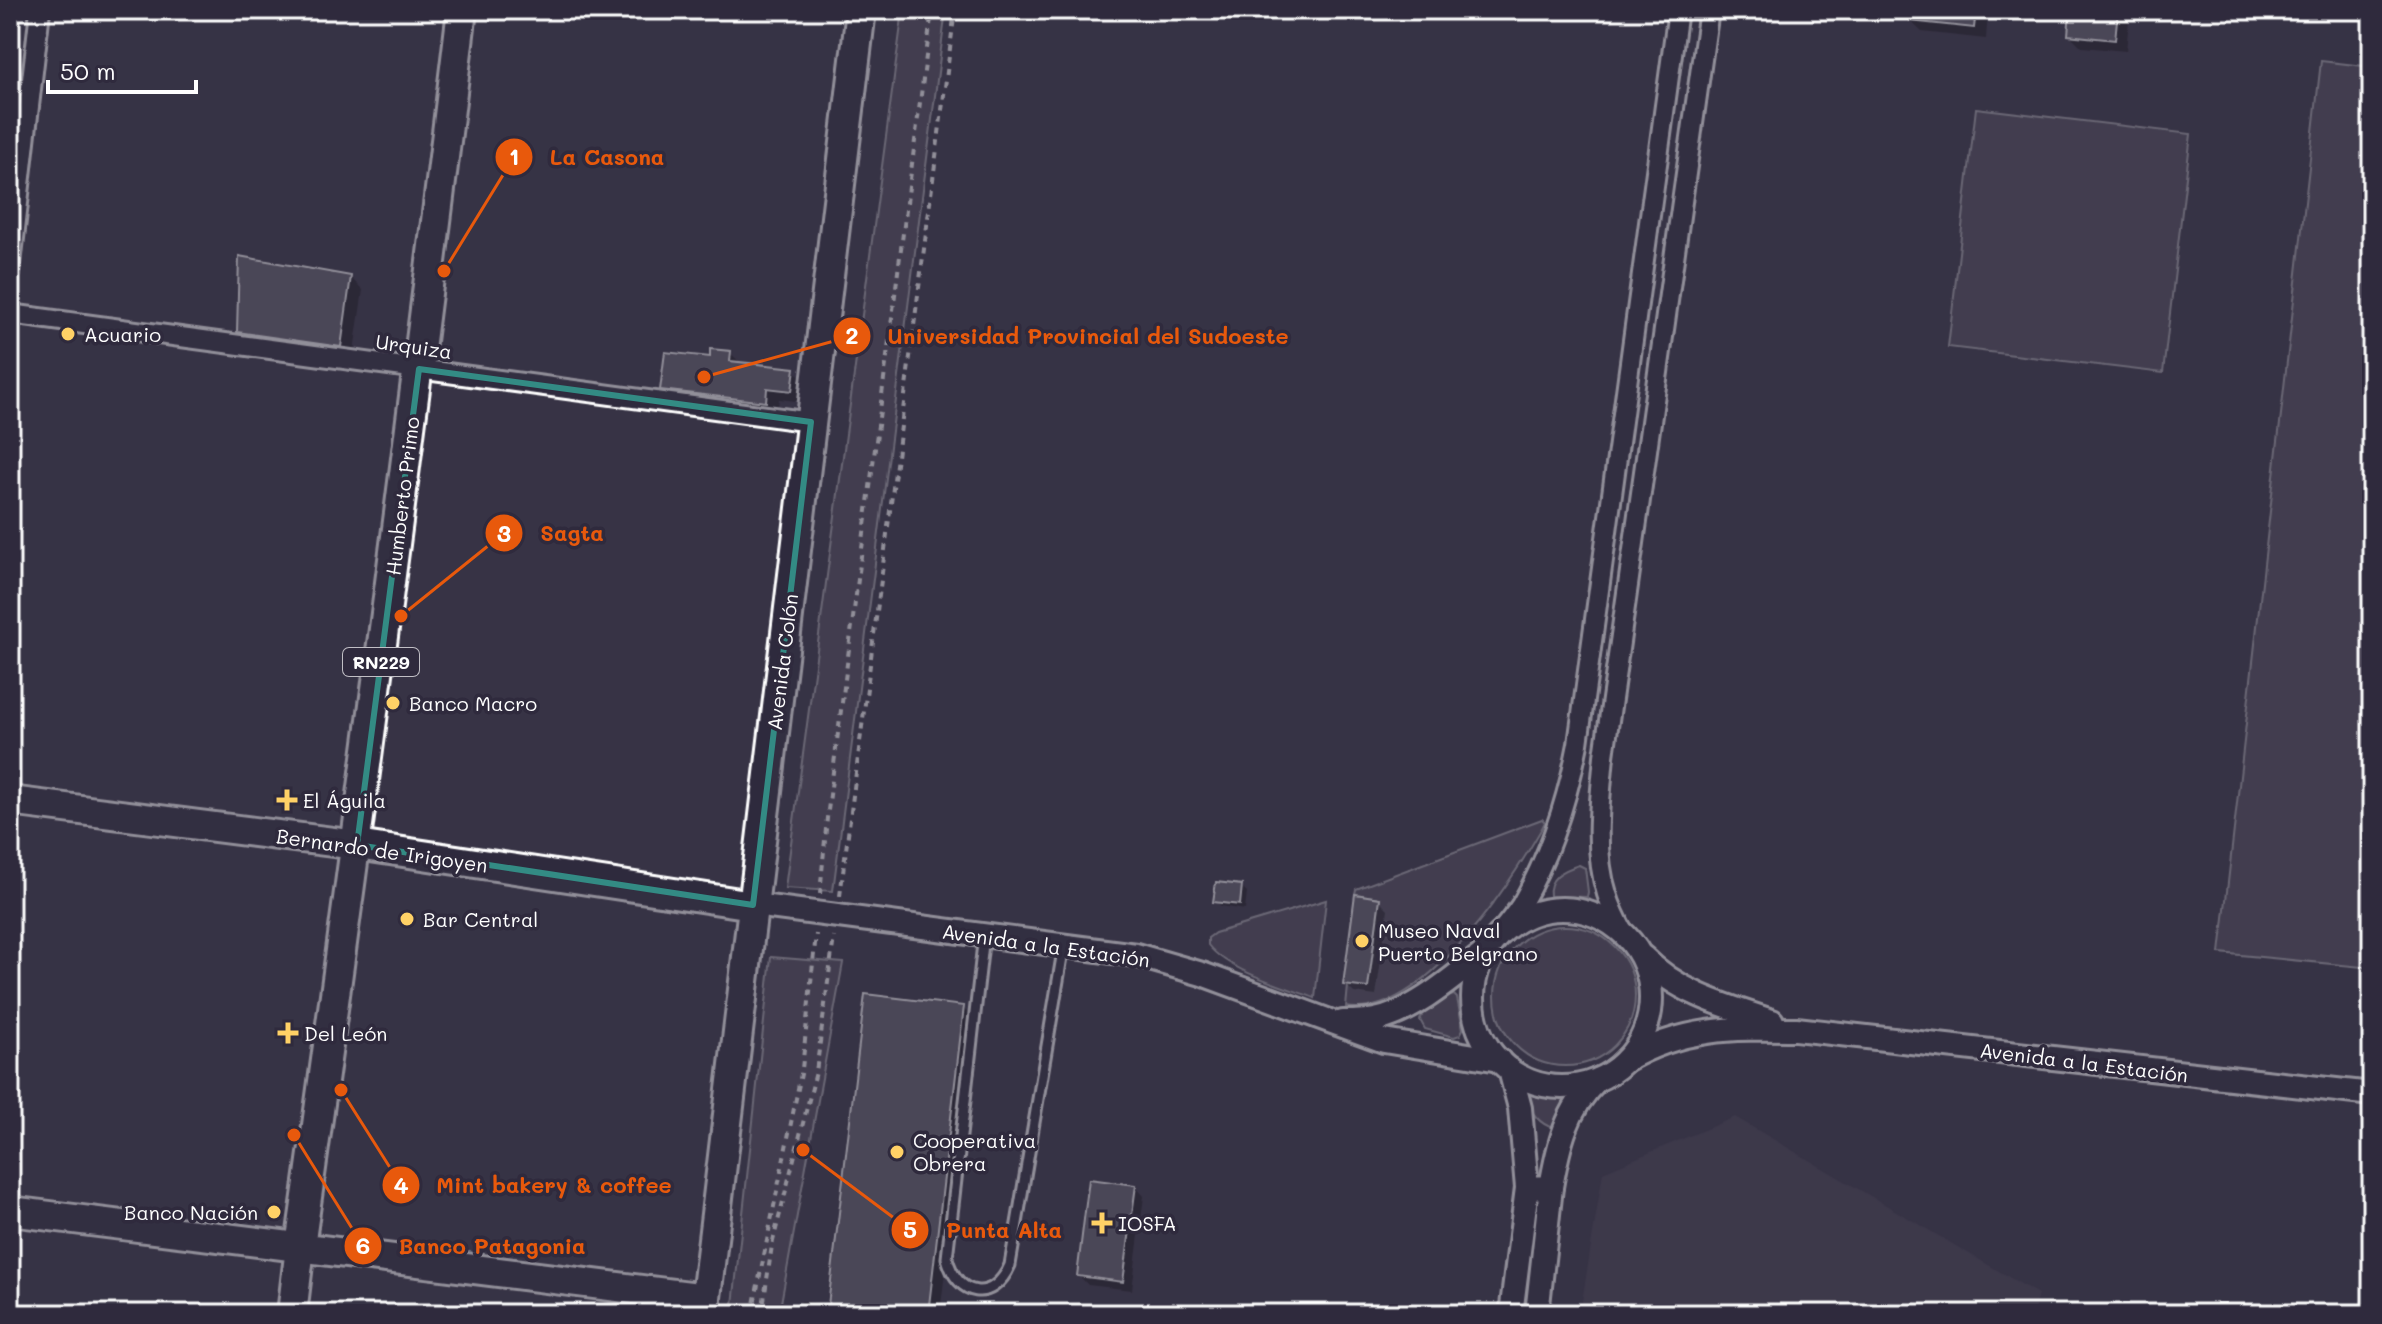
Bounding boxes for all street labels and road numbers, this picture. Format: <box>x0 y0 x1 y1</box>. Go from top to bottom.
street label: Urquiza <box>374 328 454 364</box>
street label: Humberto Primo <box>379 415 425 577</box>
street label: Avenida Colón <box>761 592 803 732</box>
road number: RN229 <box>343 648 419 676</box>
street label: Bernardo de Irigoyen <box>275 822 489 878</box>
street label: Avenida a la Estación <box>940 918 1152 972</box>
street label: Avenida a la Estación <box>1978 1036 2190 1088</box>

